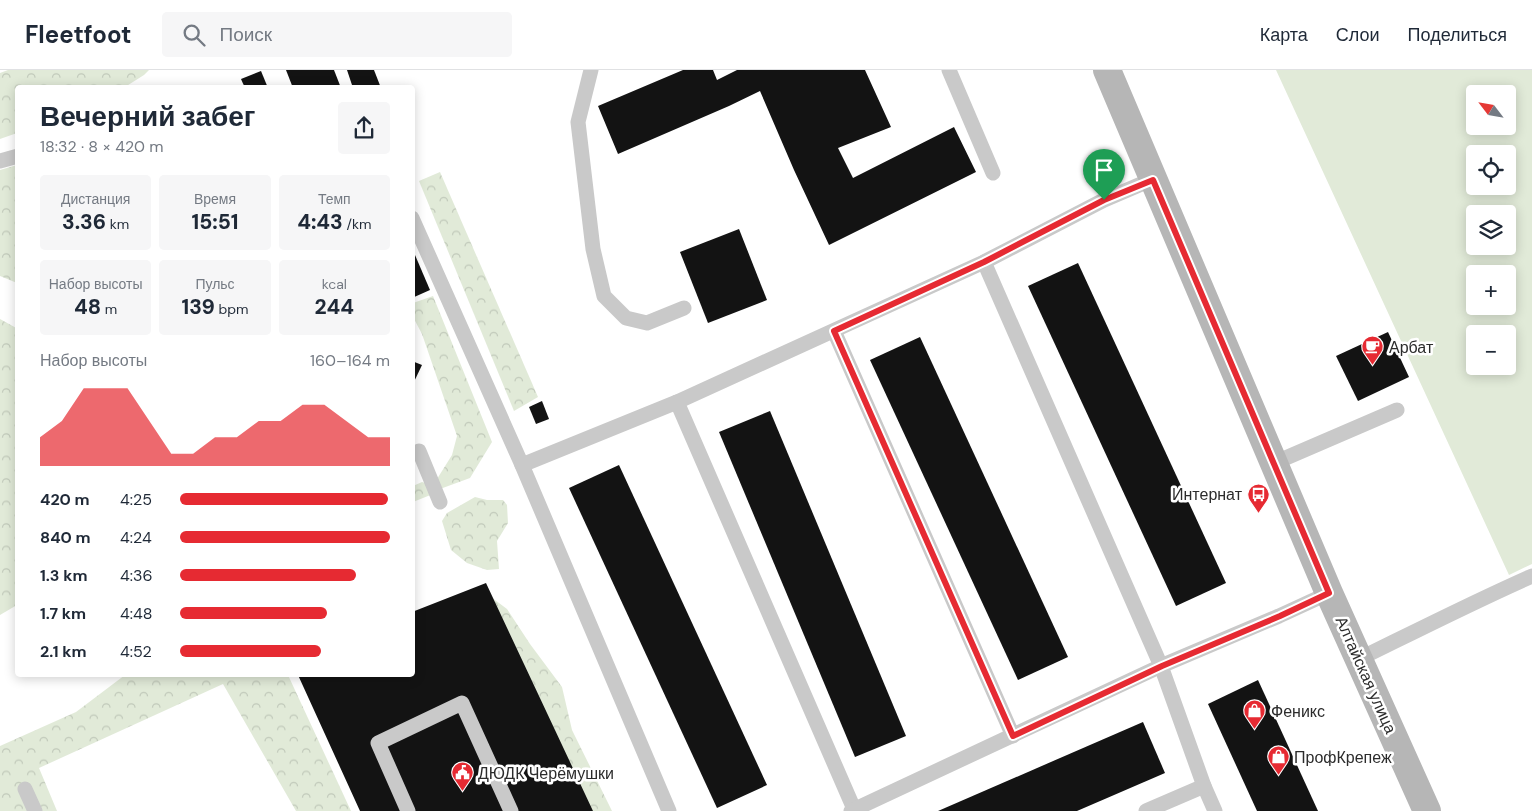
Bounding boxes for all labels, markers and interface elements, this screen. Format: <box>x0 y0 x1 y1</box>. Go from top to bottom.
search box <box>162 12 512 57</box>
text: Fleetfoot <box>25 19 132 50</box>
icon: search <box>180 21 208 49</box>
text: Поиск <box>220 22 272 47</box>
text: Карта <box>1260 23 1308 47</box>
text: Слои <box>1336 23 1380 47</box>
text: Поделиться <box>1408 23 1507 47</box>
north arrow <box>1466 85 1516 135</box>
map controls <box>1466 85 1516 375</box>
text: Вечерний забег <box>40 98 256 135</box>
button: share <box>338 102 390 154</box>
text: 18:32 · 8 × 420 m <box>40 136 164 157</box>
button: locate <box>1466 145 1516 195</box>
pin <box>1083 149 1125 200</box>
icon: arrive <box>1090 156 1118 184</box>
text: Дистанция <box>61 190 130 208</box>
text: Время <box>194 190 236 208</box>
text: Темп <box>318 190 351 208</box>
button: layers <box>1466 205 1516 255</box>
text: 3.36 <box>62 208 106 236</box>
text: 15:51 <box>191 208 239 236</box>
text: 4:43 <box>297 208 343 236</box>
text: km <box>106 215 129 233</box>
text: /km <box>343 215 372 233</box>
button: + <box>1466 265 1516 315</box>
text: Набор высоты <box>49 275 143 293</box>
text: Пульс <box>195 275 235 293</box>
text: kcal <box>322 275 347 293</box>
text: 48 <box>74 293 101 321</box>
text: 139 <box>181 293 215 321</box>
text: 244 <box>315 293 354 321</box>
text: m <box>101 300 117 318</box>
text: bpm <box>215 300 249 318</box>
button: − <box>1466 325 1516 375</box>
cafe icon: Арбат <box>1361 335 1385 366</box>
place label: Арбат <box>1389 337 1434 358</box>
text: Набор высоты <box>40 350 147 371</box>
text: 160–164 m <box>310 350 390 371</box>
bus stop icon: Интернат <box>1246 482 1270 513</box>
place label: Интернат <box>1172 484 1243 505</box>
text: 420 m <box>40 489 90 510</box>
text: 4:25 <box>120 489 152 510</box>
text: 840 m <box>40 527 91 548</box>
text: 4:24 <box>120 527 152 548</box>
text: 1.3 km <box>40 565 88 586</box>
text: 4:36 <box>120 565 152 586</box>
text: 1.7 km <box>40 603 86 624</box>
text: 4:48 <box>120 603 152 624</box>
street label: Алтайская улица <box>1331 613 1401 737</box>
text: 2.1 km <box>40 641 87 662</box>
text: 4:52 <box>120 641 152 662</box>
shop icon: Феникс <box>1243 699 1267 730</box>
place label: Феникс <box>1271 701 1325 722</box>
shop icon: ПрофКрепеж <box>1266 745 1290 776</box>
place label: ПрофКрепеж <box>1294 747 1392 768</box>
public building icon: ДЮДК Черёмушки <box>450 761 474 792</box>
place label: ДЮДК Черёмушки <box>478 763 614 784</box>

